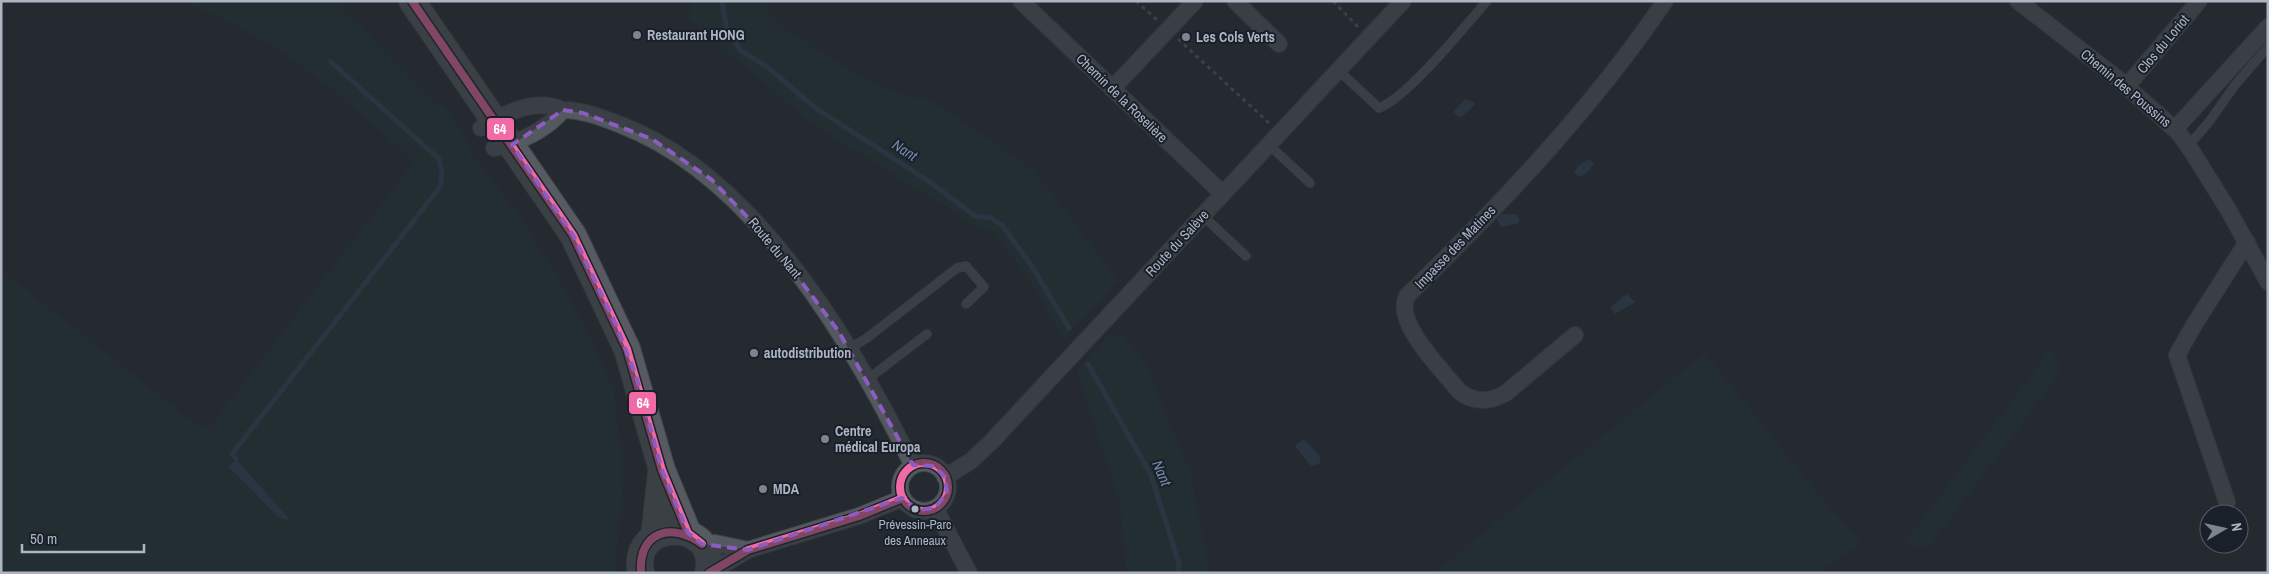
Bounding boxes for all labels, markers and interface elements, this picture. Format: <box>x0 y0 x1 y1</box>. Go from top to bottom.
street label: Clos du Loriot <box>2133 11 2193 77</box>
place label: Restaurant HONG <box>647 26 745 44</box>
place label: Les Cols Verts <box>1196 28 1275 46</box>
marker: Restaurant HONG <box>631 29 643 41</box>
marker: Les Cols Verts <box>1180 31 1192 43</box>
street label: Chemin des Poussins <box>2077 45 2175 131</box>
street label: Chemin de la Roselière <box>1072 50 1172 146</box>
line badge: 64 <box>486 117 515 141</box>
text: 64 <box>494 120 507 138</box>
water label: Nant <box>888 134 922 166</box>
street label: Impasse des Matines <box>1411 201 1500 293</box>
street label: Route du Salève <box>1141 206 1213 280</box>
street label: Route du Nant <box>744 214 806 282</box>
place label: autodistribution <box>764 344 851 362</box>
marker: autodistribution <box>748 347 760 359</box>
line badge: 64 <box>628 391 657 415</box>
text: 64 <box>637 394 650 412</box>
place label: Centre médical Europa <box>835 422 921 456</box>
marker: Centre médical Europa <box>819 433 831 445</box>
water label: Nant <box>1147 457 1177 490</box>
place label: MDA <box>773 480 800 498</box>
marker: MDA <box>757 483 769 495</box>
marker: Prévessin-Parc des Anneaux <box>910 504 920 514</box>
north arrow <box>2199 504 2249 554</box>
place label: Prévessin-Parc des Anneaux <box>879 516 951 549</box>
text: N <box>2227 521 2246 532</box>
scale bar <box>22 522 145 554</box>
text: 50 m <box>30 528 57 549</box>

